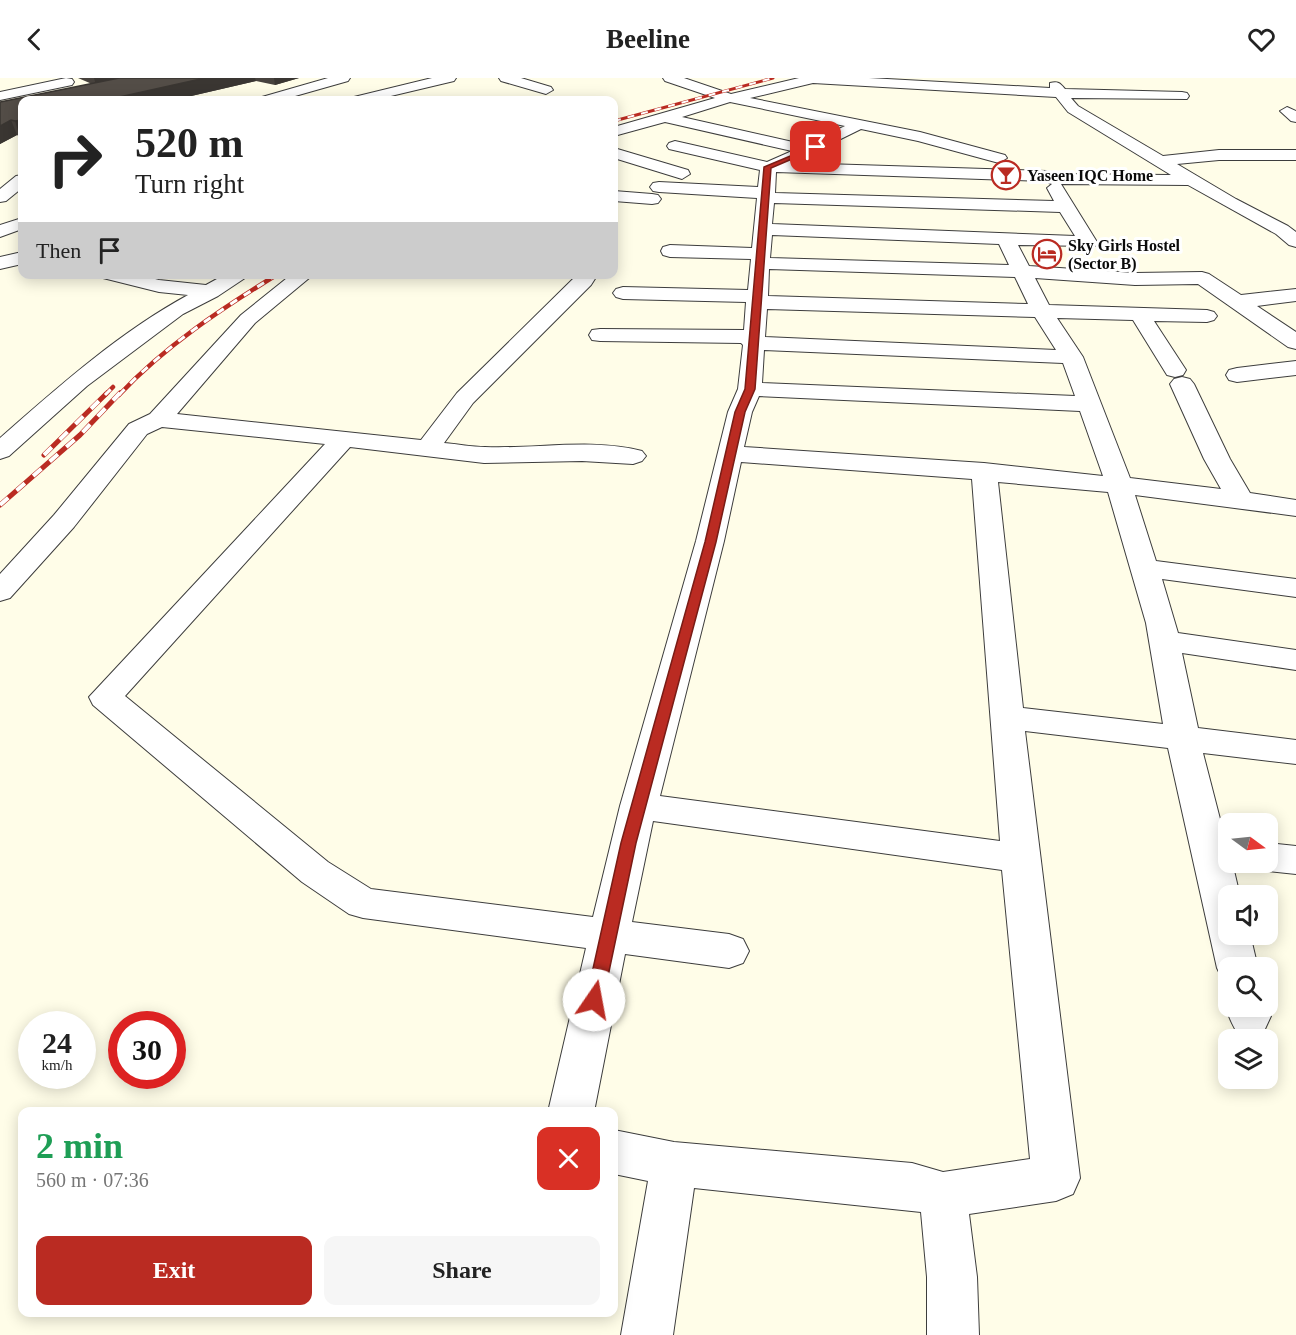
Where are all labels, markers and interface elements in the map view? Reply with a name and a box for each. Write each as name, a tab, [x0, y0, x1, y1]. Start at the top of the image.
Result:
icon: back	[18, 23, 51, 56]
icon: heart	[1245, 23, 1278, 56]
text: Beeline	[606, 24, 690, 54]
icon: right	[36, 120, 114, 198]
text: 520 m	[135, 120, 244, 166]
pin	[790, 121, 841, 172]
icon: arrive	[799, 130, 832, 163]
bar icon: Yaseen IQC Home	[990, 159, 1022, 191]
place label: Yaseen IQC Home	[1027, 167, 1153, 184]
text: Turn right	[135, 169, 244, 199]
icon: arrive	[93, 234, 126, 267]
place label: Sky Girls Hostel (Sector B)	[1068, 237, 1181, 273]
text: Then	[36, 238, 81, 263]
hotel icon: Sky Girls Hostel (Sector B)	[1031, 238, 1063, 270]
north arrow	[1218, 813, 1278, 873]
map controls	[1218, 813, 1278, 1089]
button: sound	[1218, 885, 1278, 945]
button: search	[1218, 957, 1278, 1017]
position arrow	[562, 968, 626, 1032]
speed limit sign: 30	[108, 1011, 186, 1089]
text: 24	[42, 1026, 72, 1059]
button: layers	[1218, 1029, 1278, 1089]
text: km/h	[42, 1057, 72, 1073]
text: 2 min	[36, 1126, 123, 1166]
button: close	[537, 1127, 600, 1190]
text: 560 m · 07:36	[36, 1169, 149, 1191]
button: Exit	[36, 1236, 312, 1305]
button: Share	[324, 1236, 600, 1305]

